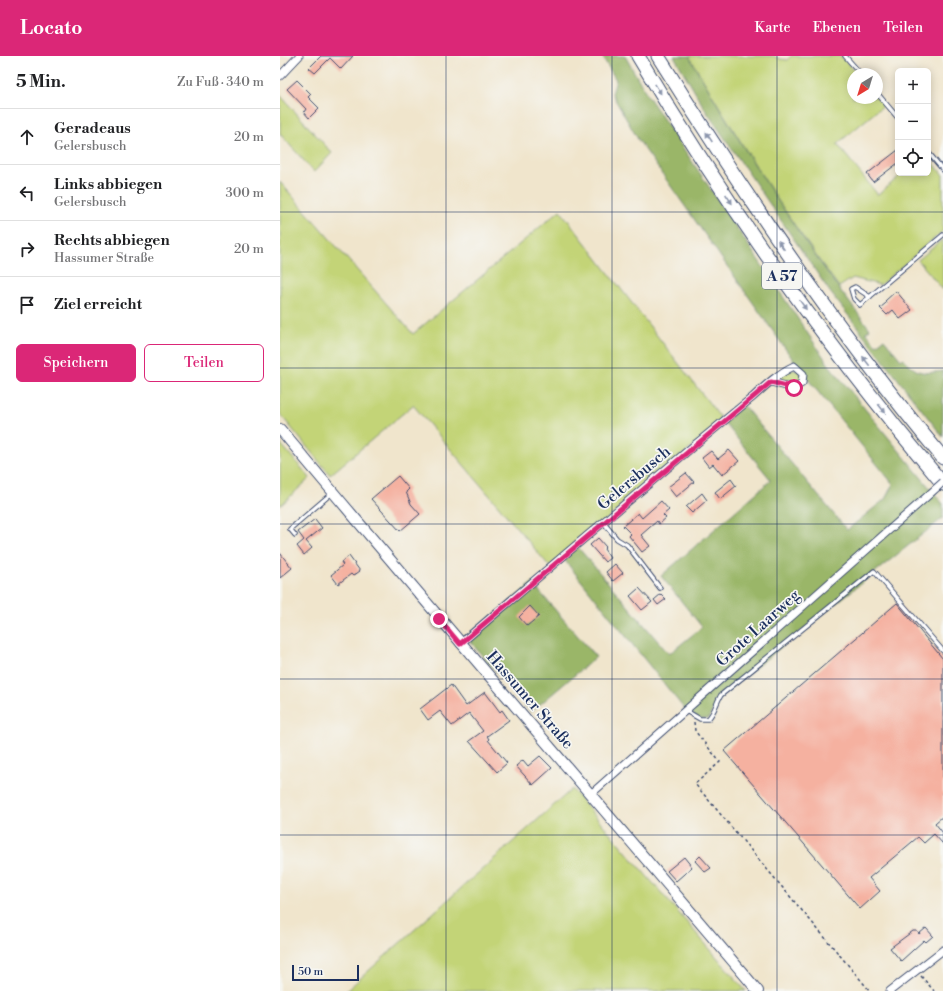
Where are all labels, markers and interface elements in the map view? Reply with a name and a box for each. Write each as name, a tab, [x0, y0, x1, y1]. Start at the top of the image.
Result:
text: Locato	[20, 16, 82, 40]
text: Karte	[754, 19, 791, 37]
text: Ebenen	[813, 19, 861, 37]
text: Teilen	[883, 19, 923, 37]
north arrow	[847, 68, 883, 104]
map controls	[895, 68, 931, 176]
button: +	[895, 68, 931, 104]
text: 5 Min.	[16, 71, 66, 93]
text: Zu Fuß · 340 m	[177, 74, 264, 90]
one-way arrow	[655, 83, 662, 95]
button: −	[895, 104, 931, 140]
text: Geradeaus	[54, 119, 131, 138]
icon: ahead	[16, 126, 38, 148]
text: 20 m	[234, 129, 264, 145]
one-way arrow	[705, 132, 713, 142]
text: Gelersbusch	[54, 138, 127, 154]
button: locate	[895, 140, 931, 176]
text: Links abbiegen	[54, 175, 162, 194]
icon: left	[16, 182, 38, 204]
text: 300 m	[226, 185, 264, 201]
one-way arrow	[725, 193, 732, 205]
text: Gelersbusch	[54, 194, 127, 210]
text: Rechts abbiegen	[54, 231, 170, 250]
icon: right	[16, 238, 38, 260]
one-way arrow	[777, 240, 785, 250]
text: 20 m	[234, 241, 264, 257]
text: Hassumer Straße	[54, 250, 154, 266]
road number: A 57	[762, 263, 802, 289]
icon: arrive	[16, 294, 38, 316]
text: Ziel erreicht	[54, 295, 142, 314]
one-way arrow	[799, 300, 807, 311]
button: Speichern	[16, 344, 136, 382]
button: Teilen	[144, 344, 264, 382]
one-way arrow	[862, 356, 871, 367]
route start	[785, 379, 803, 397]
one-way arrow	[877, 403, 886, 414]
street label: Gelersbusch	[593, 441, 675, 514]
street label: Grote Laarweg	[712, 585, 805, 671]
route end	[430, 610, 448, 628]
street label: Hassumer Straße	[482, 647, 578, 753]
scale bar	[292, 963, 359, 982]
text: 50 m	[298, 965, 323, 979]

